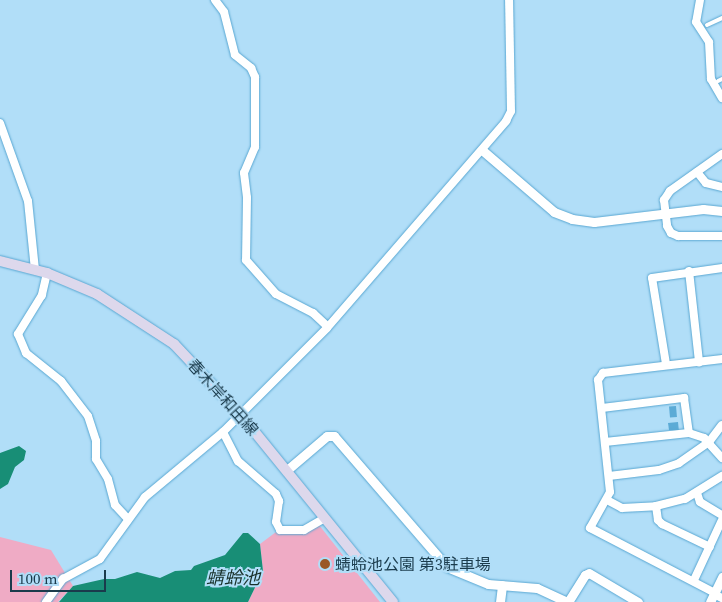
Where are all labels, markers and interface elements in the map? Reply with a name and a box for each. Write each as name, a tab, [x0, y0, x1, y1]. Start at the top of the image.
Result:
street label: 春木岸和田線	[184, 355, 262, 439]
place label: 蜻蛉池公園 第3駐車場	[335, 554, 491, 574]
marker: 蜻蛉池公園 第3駐車場	[319, 558, 331, 570]
scale bar	[12, 560, 109, 592]
water label: 蜻蛉池	[206, 567, 260, 589]
text: 100 m	[18, 568, 58, 589]

